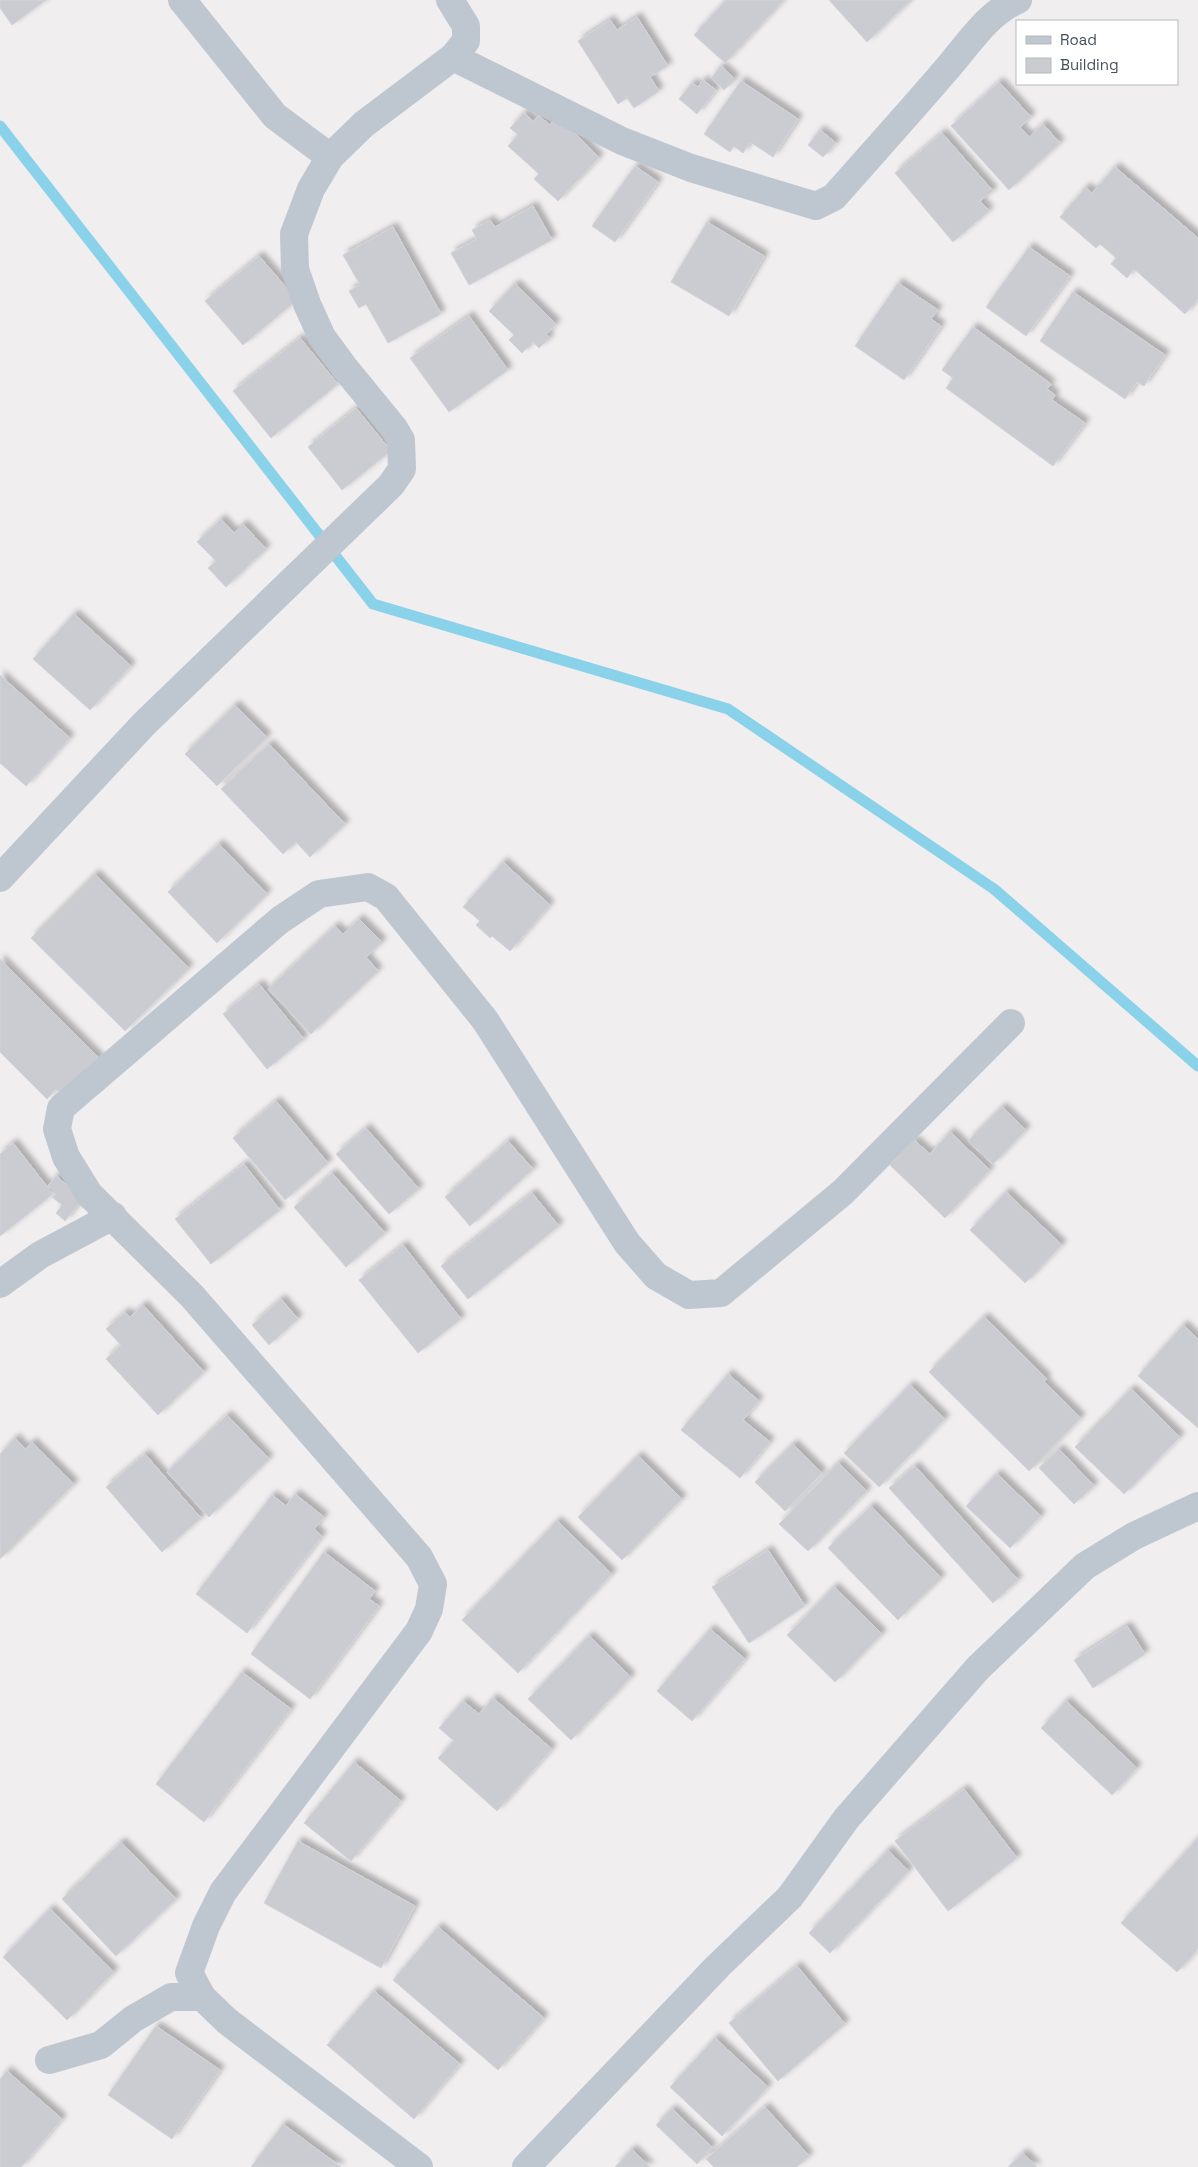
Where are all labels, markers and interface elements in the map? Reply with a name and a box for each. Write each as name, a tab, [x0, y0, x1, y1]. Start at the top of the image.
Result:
legend	[1016, 20, 1178, 85]
text: Road	[1060, 30, 1097, 49]
text: Building	[1060, 55, 1119, 74]

